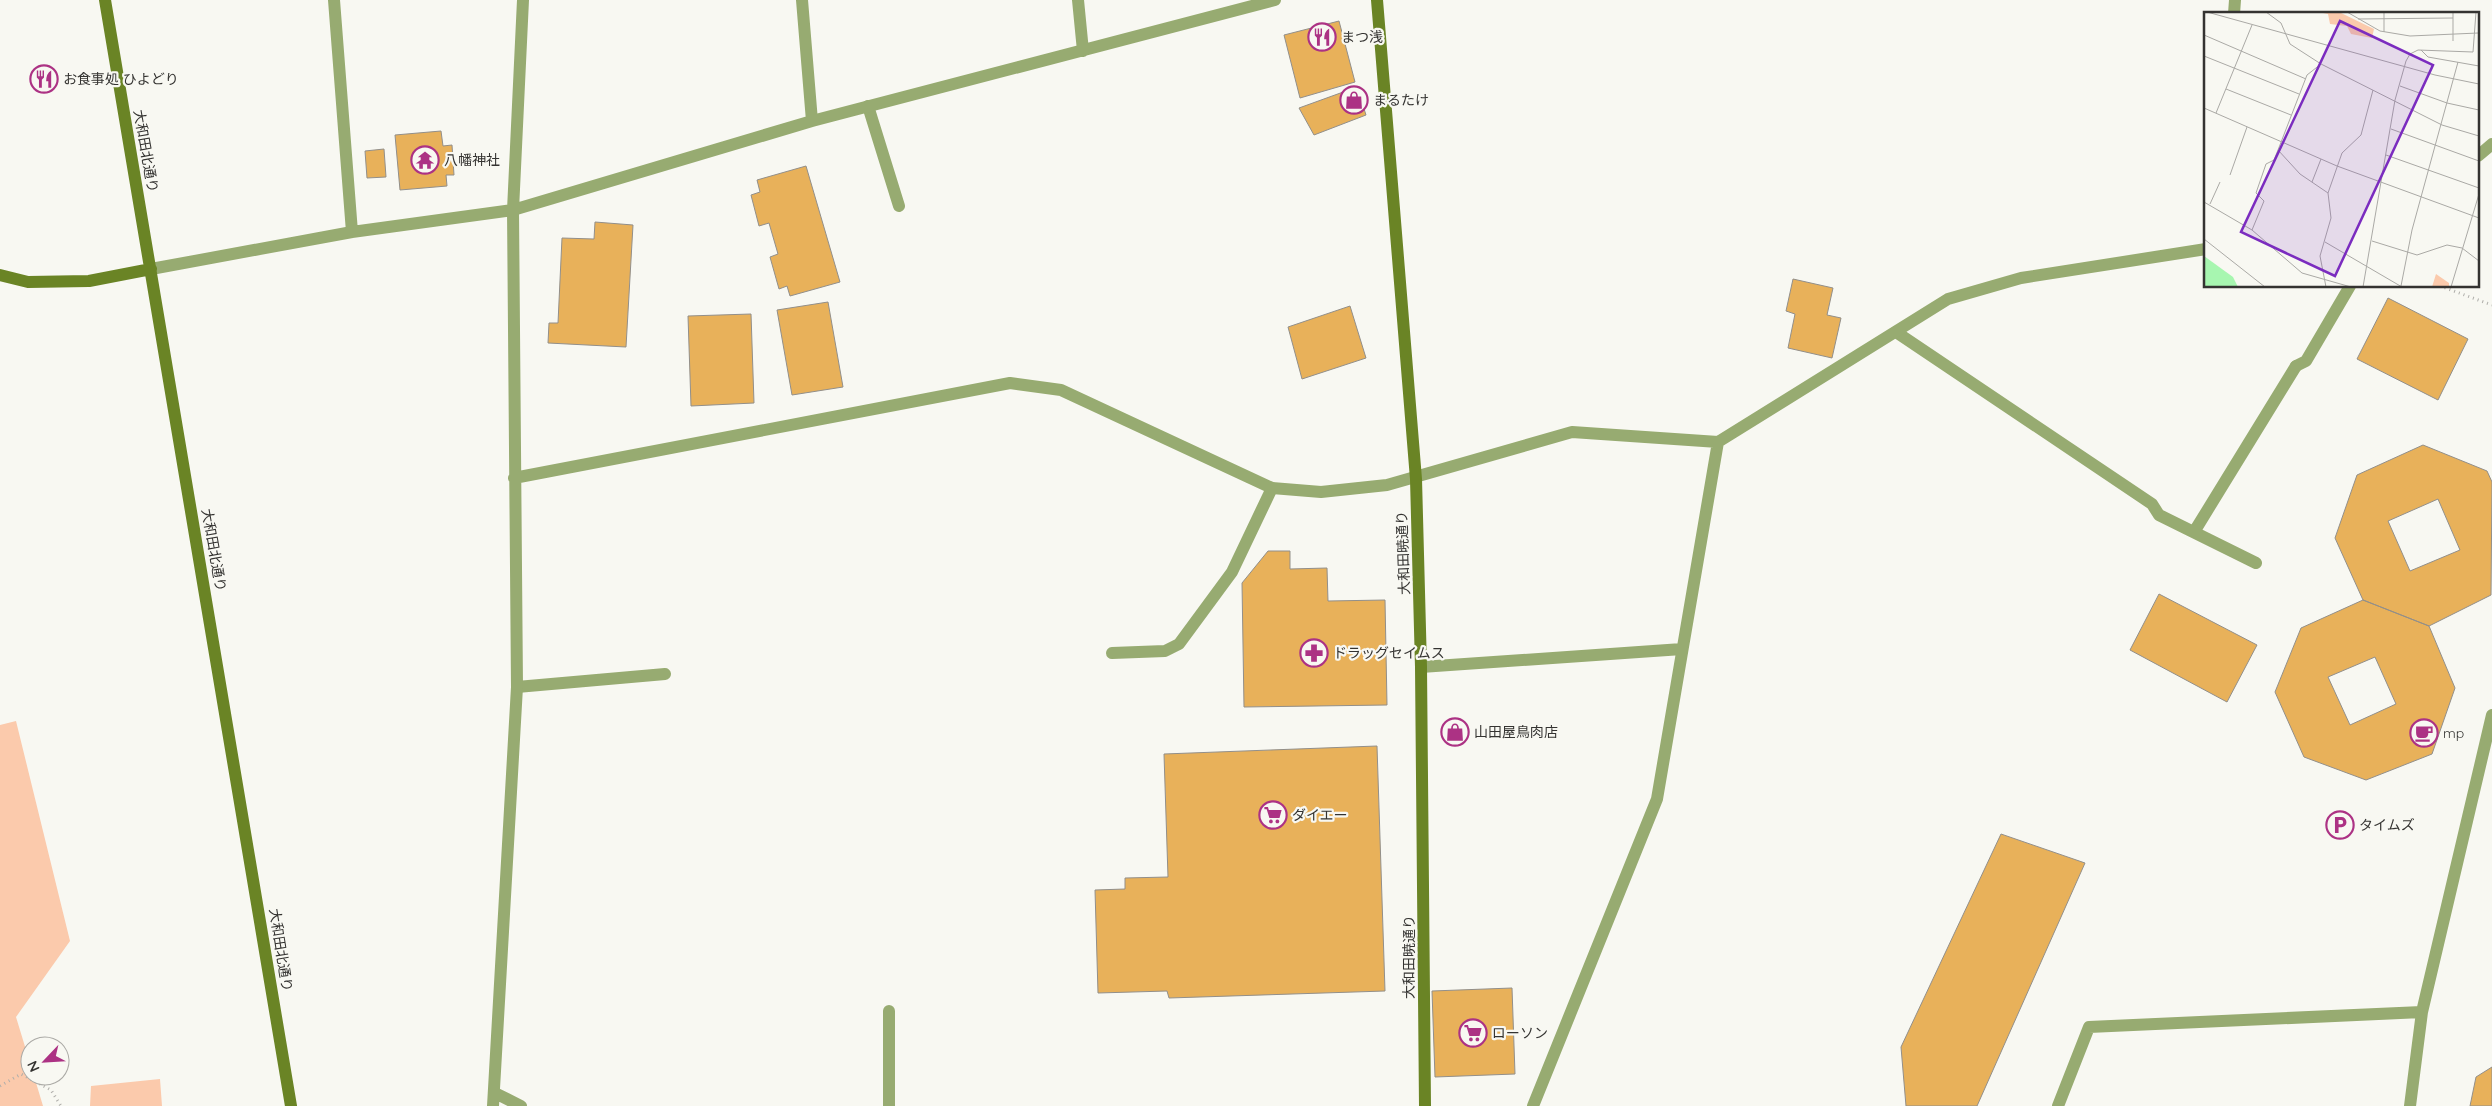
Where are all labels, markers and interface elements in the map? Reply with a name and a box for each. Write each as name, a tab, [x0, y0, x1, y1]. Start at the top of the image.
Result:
inset map	[2204, 12, 2480, 288]
restaurant icon: まつ浅	[1307, 22, 1337, 52]
place label: まつ浅	[1341, 28, 1383, 46]
restaurant icon: お食事処 ひよどり	[29, 64, 59, 94]
place label: お食事処 ひよどり	[63, 70, 179, 88]
shop icon: まるたけ	[1339, 85, 1369, 115]
place label: まるたけ	[1373, 91, 1429, 109]
street label: 大和田北通り	[130, 108, 162, 194]
temple icon: 八幡神社	[410, 145, 440, 175]
place label: 八幡神社	[444, 151, 500, 169]
street label: 大和田北通り	[198, 507, 230, 593]
street label: 大和田暁通り	[1393, 511, 1413, 595]
pharmacy icon: ドラッグセイムス	[1299, 638, 1329, 668]
place label: ドラッグセイムス	[1333, 644, 1445, 662]
shop icon: 山田屋鳥肉店	[1440, 717, 1470, 747]
cafe icon: mp	[2409, 718, 2439, 748]
place label: 山田屋鳥肉店	[1474, 723, 1558, 741]
place label: mp	[2443, 724, 2464, 742]
supermarket icon: ダイエー	[1258, 800, 1288, 830]
place label: ダイエー	[1292, 806, 1348, 824]
parking icon: タイムズ	[2325, 810, 2355, 840]
place label: タイムズ	[2359, 816, 2415, 834]
street label: 大和田北通り	[266, 907, 296, 993]
street label: 大和田暁通り	[1400, 915, 1418, 999]
supermarket icon: ローソン	[1458, 1018, 1488, 1048]
place label: ローソン	[1492, 1024, 1548, 1042]
north arrow	[20, 1036, 70, 1086]
text: N	[23, 1058, 44, 1075]

